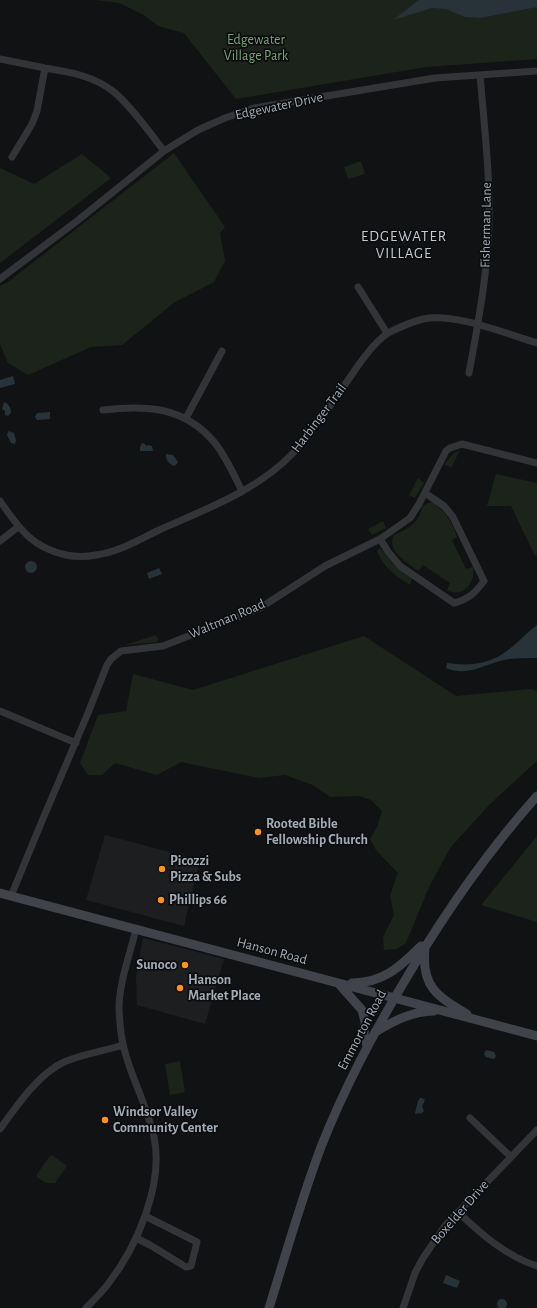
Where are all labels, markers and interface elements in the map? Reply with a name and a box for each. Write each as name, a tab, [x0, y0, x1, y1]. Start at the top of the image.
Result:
park label: Edgewater Village Park	[224, 32, 288, 64]
street label: Edgewater Drive	[234, 89, 324, 123]
street label: Fisherman Lane	[477, 182, 495, 268]
district label: EDGEWATER VILLAGE	[361, 227, 447, 262]
street label: Harbinger Trail	[288, 380, 350, 456]
street label: Waltman Road	[186, 595, 268, 643]
place label: Rooted Bible Fellowship Church	[266, 816, 368, 848]
marker: Rooted Bible Fellowship Church	[253, 827, 263, 837]
place label: Picozzi Pizza & Subs	[170, 853, 241, 886]
marker: Picozzi Pizza & Subs	[157, 864, 167, 874]
place label: Phillips 66	[169, 892, 227, 908]
marker: Phillips 66	[156, 895, 166, 905]
street label: Hanson Road	[235, 934, 309, 968]
place label: Sunoco	[136, 957, 177, 973]
marker: Sunoco	[180, 960, 190, 970]
place label: Hanson Market Place	[188, 972, 261, 1004]
marker: Hanson Market Place	[175, 983, 185, 993]
street label: Emmorton Road	[334, 987, 390, 1073]
place label: Windsor Valley Community Center	[113, 1104, 218, 1136]
marker: Windsor Valley Community Center	[100, 1115, 110, 1125]
street label: Boxelder Drive	[428, 1177, 492, 1247]

